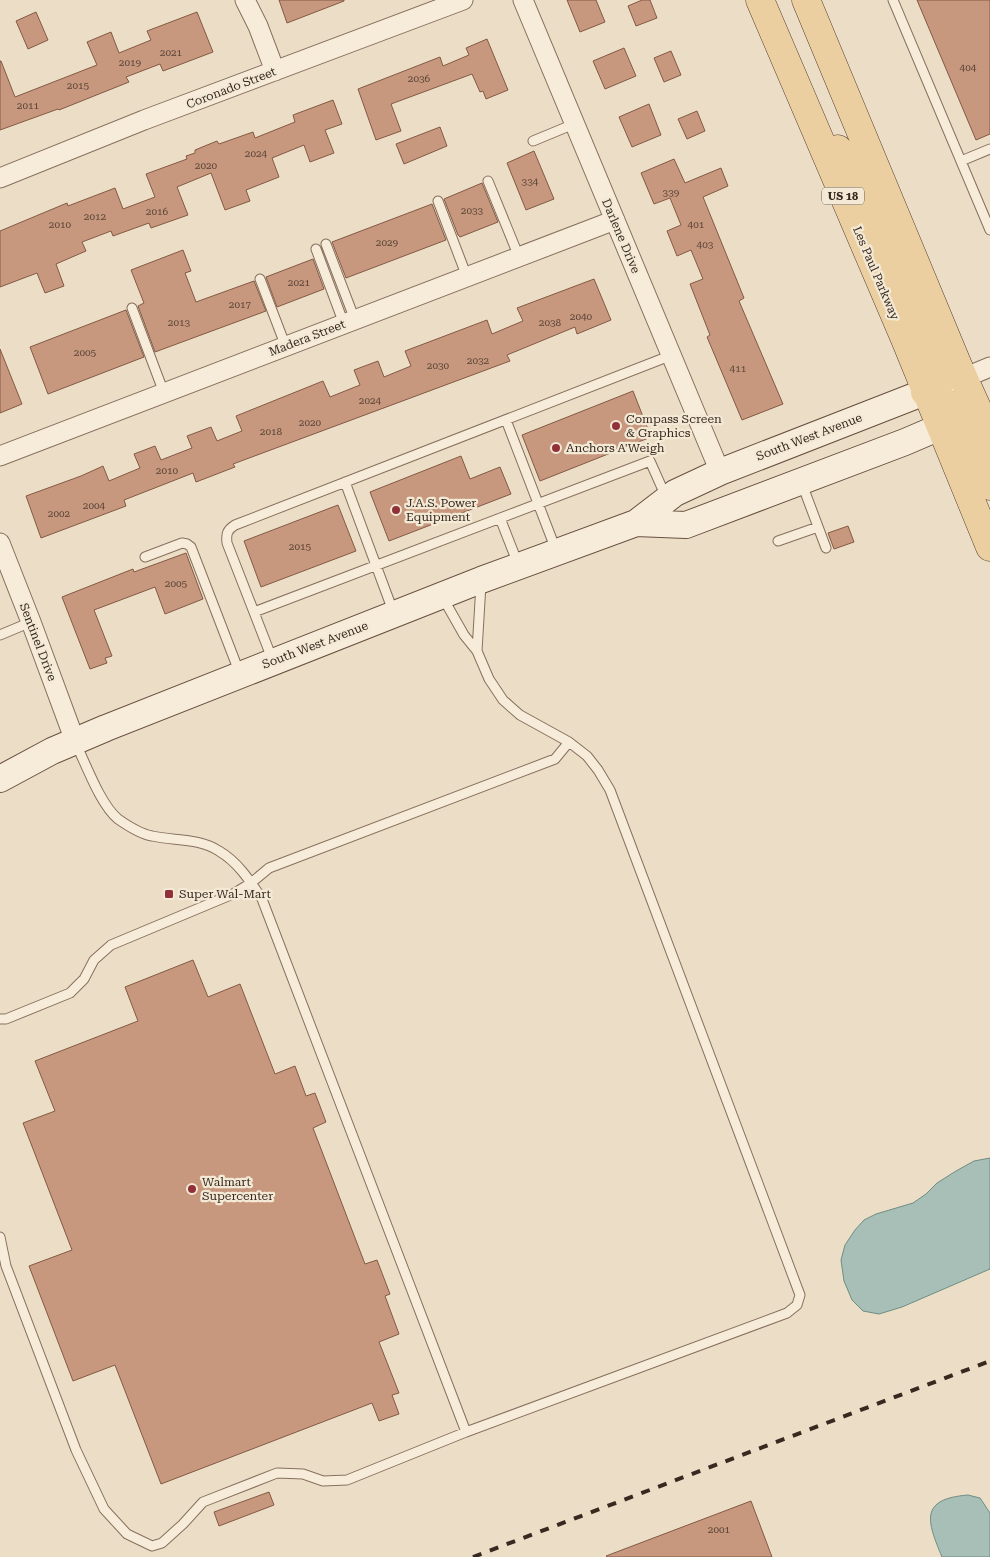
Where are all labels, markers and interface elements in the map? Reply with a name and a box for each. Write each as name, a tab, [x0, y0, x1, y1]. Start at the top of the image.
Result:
house number: 2021	[160, 47, 183, 58]
house number: 2019	[119, 57, 142, 68]
house number: 404	[960, 62, 977, 73]
street label: Coronado Street	[184, 64, 278, 112]
house number: 2036	[408, 73, 431, 84]
house number: 2015	[67, 80, 90, 91]
house number: 2011	[17, 100, 40, 111]
house number: 2024	[245, 148, 268, 159]
house number: 2020	[195, 160, 218, 171]
house number: 334	[522, 176, 539, 187]
house number: 339	[663, 187, 680, 198]
road number: US 18	[822, 188, 864, 205]
street label: Darlene Drive	[599, 197, 643, 276]
house number: 2033	[461, 205, 484, 216]
house number: 2016	[146, 206, 169, 217]
house number: 2012	[84, 211, 107, 222]
house number: 2010	[49, 219, 72, 230]
house number: 401	[688, 219, 705, 230]
street label: Les Paul Parkway	[850, 224, 902, 323]
house number: 2029	[376, 237, 399, 248]
house number: 403	[697, 239, 714, 250]
house number: 2021	[288, 277, 311, 288]
house number: 2017	[229, 299, 252, 310]
house number: 2040	[570, 311, 593, 322]
house number: 2013	[168, 317, 191, 328]
street label: Madera Street	[267, 317, 348, 359]
house number: 2038	[539, 317, 562, 328]
house number: 2005	[74, 347, 97, 358]
house number: 2032	[467, 355, 490, 366]
house number: 2030	[427, 360, 450, 371]
house number: 411	[730, 363, 747, 374]
house number: 2024	[359, 395, 382, 406]
street label: South West Avenue	[754, 410, 864, 464]
place label: Compass Screen & Graphics	[626, 412, 722, 440]
house number: 2020	[299, 417, 322, 428]
marker: Compass Screen & Graphics	[610, 420, 622, 432]
house number: 2018	[260, 426, 283, 437]
place label: Anchors A'Weigh	[566, 441, 665, 455]
marker: Anchors A'Weigh	[550, 442, 562, 454]
house number: 2010	[156, 465, 179, 476]
place label: J.A.S. Power Equipment	[406, 496, 476, 524]
house number: 2004	[83, 500, 106, 511]
marker: J.A.S. Power Equipment	[390, 504, 402, 516]
house number: 2002	[48, 508, 71, 519]
house number: 2015	[289, 541, 312, 552]
house number: 2005	[165, 578, 188, 589]
street label: Sentinel Drive	[17, 601, 59, 683]
street label: South West Avenue	[260, 618, 370, 672]
place label: Super Wal-Mart	[179, 887, 271, 901]
marker: Super Wal-Mart	[163, 888, 175, 900]
place label: Walmart Supercenter	[202, 1175, 273, 1203]
marker: Walmart Supercenter	[186, 1183, 198, 1195]
house number: 2001	[708, 1524, 731, 1535]

